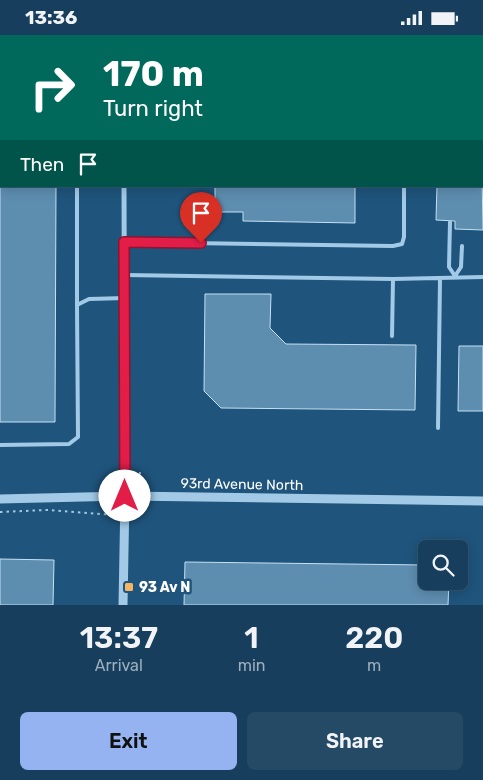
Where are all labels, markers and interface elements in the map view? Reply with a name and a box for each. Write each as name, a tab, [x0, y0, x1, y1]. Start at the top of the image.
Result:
text: 13:36	[25, 6, 77, 29]
text: 170 m	[103, 53, 204, 95]
icon: right	[20, 55, 85, 120]
text: Turn right	[103, 95, 203, 122]
icon: arrive	[74, 150, 102, 178]
text: Then	[20, 153, 64, 176]
pin	[180, 192, 222, 243]
icon: arrive	[187, 199, 215, 227]
position arrow	[98, 469, 150, 521]
street label: 93rd Avenue North	[181, 475, 303, 494]
map controls	[418, 540, 468, 590]
button: search	[418, 540, 468, 590]
place label: 93 Av N	[139, 579, 190, 596]
marker: 93 Av N	[123, 581, 135, 593]
text: 13:37	[80, 620, 158, 656]
text: 1	[244, 620, 259, 656]
text: 220	[345, 620, 403, 656]
text: Arrival	[95, 656, 143, 675]
text: min	[238, 656, 265, 675]
text: m	[367, 656, 381, 675]
button: Exit	[20, 712, 237, 770]
button: Share	[247, 712, 463, 770]

